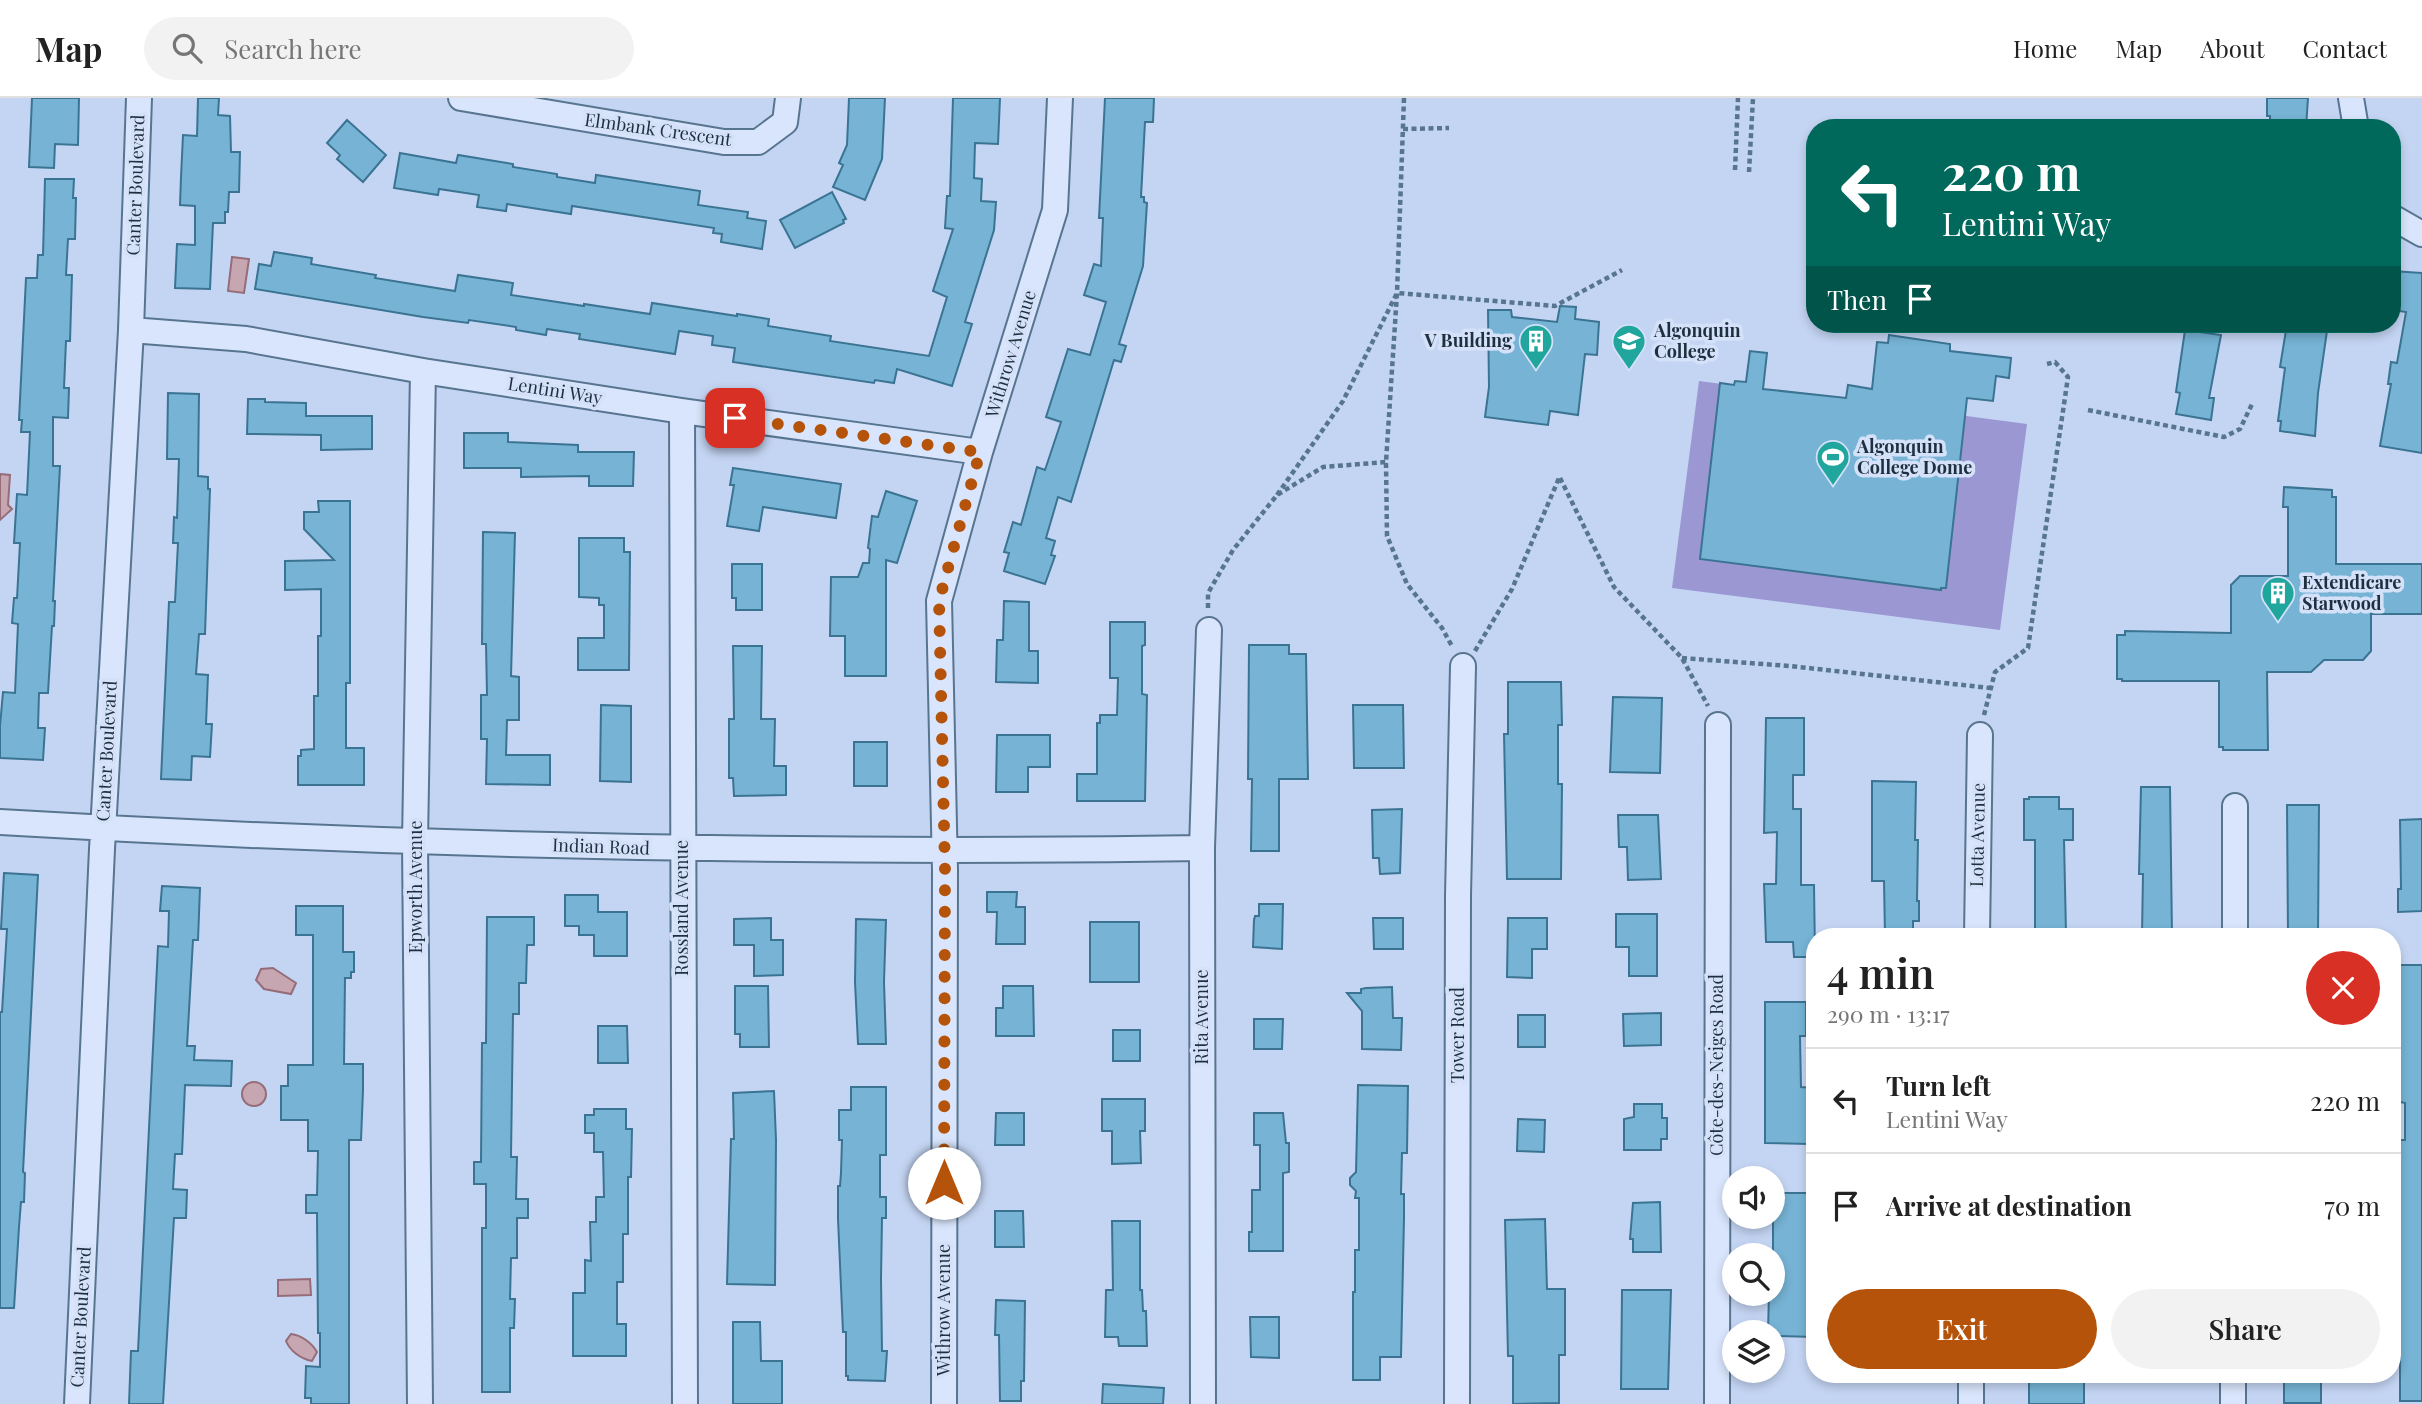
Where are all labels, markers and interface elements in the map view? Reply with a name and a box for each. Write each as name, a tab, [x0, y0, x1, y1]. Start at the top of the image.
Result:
search box	[144, 17, 634, 80]
text: Map	[35, 26, 102, 70]
icon: search	[168, 29, 206, 67]
text: Search here	[224, 31, 362, 66]
text: Home	[2013, 32, 2077, 64]
text: Map	[2115, 32, 2162, 64]
text: About	[2200, 32, 2264, 64]
text: Contact	[2302, 32, 2387, 64]
street label: Elmbank Crescent	[583, 107, 734, 151]
street label: Canter Boulevard	[121, 114, 149, 256]
text: 220 m	[1942, 138, 2081, 203]
icon: left	[1827, 147, 1918, 238]
text: Lentini Way	[1942, 201, 2111, 244]
icon: arrive	[1901, 280, 1939, 318]
text: Then	[1827, 282, 1887, 317]
street label: Withrow Avenue	[979, 287, 1041, 421]
place label: Algonquin College	[1653, 318, 1741, 363]
building icon: V Building	[1517, 322, 1555, 371]
school or university icon: Algonquin College	[1610, 322, 1648, 371]
place label: V Building	[1424, 328, 1512, 352]
street label: Lentini Way	[506, 371, 604, 409]
pin	[705, 388, 765, 448]
icon: arrive	[716, 399, 754, 437]
place label: Algonquin College Dome	[1856, 434, 1972, 479]
sports icon: Algonquin College Dome	[1814, 438, 1852, 487]
place label: Extendicare Starwood	[2302, 570, 2401, 615]
building icon: Extendicare Starwood	[2259, 574, 2297, 623]
street label: Canter Boulevard	[90, 679, 122, 822]
street label: Lotta Avenue	[1964, 783, 1990, 887]
street label: Epworth Avenue	[403, 820, 427, 954]
street label: Indian Road	[552, 832, 651, 860]
street label: Rossland Avenue	[669, 840, 693, 976]
text: 4 min	[1827, 944, 1935, 1000]
button: close	[2306, 951, 2380, 1025]
street label: Rita Avenue	[1189, 969, 1213, 1065]
street label: Côte-des-Neiges Road	[1704, 973, 1728, 1156]
street label: Tower Road	[1445, 986, 1469, 1083]
text: 290 m · 13:17	[1827, 998, 1950, 1029]
text: Turn left	[1886, 1068, 1991, 1103]
icon: left	[1827, 1082, 1865, 1120]
text: 220 m	[2310, 1083, 2380, 1118]
text: Lentini Way	[1886, 1103, 2008, 1134]
position arrow	[907, 1146, 981, 1220]
map controls	[1722, 1166, 1785, 1383]
button: sound	[1722, 1166, 1785, 1229]
icon: arrive	[1827, 1187, 1865, 1225]
text: Arrive at destination	[1886, 1188, 2132, 1223]
text: 70 m	[2324, 1188, 2380, 1223]
button: search	[1722, 1243, 1785, 1306]
street label: Withrow Avenue	[931, 1244, 955, 1377]
street label: Canter Boulevard	[64, 1245, 96, 1388]
button: Exit	[1827, 1289, 2097, 1369]
button: Share	[2111, 1289, 2380, 1369]
button: layers	[1722, 1320, 1785, 1383]

